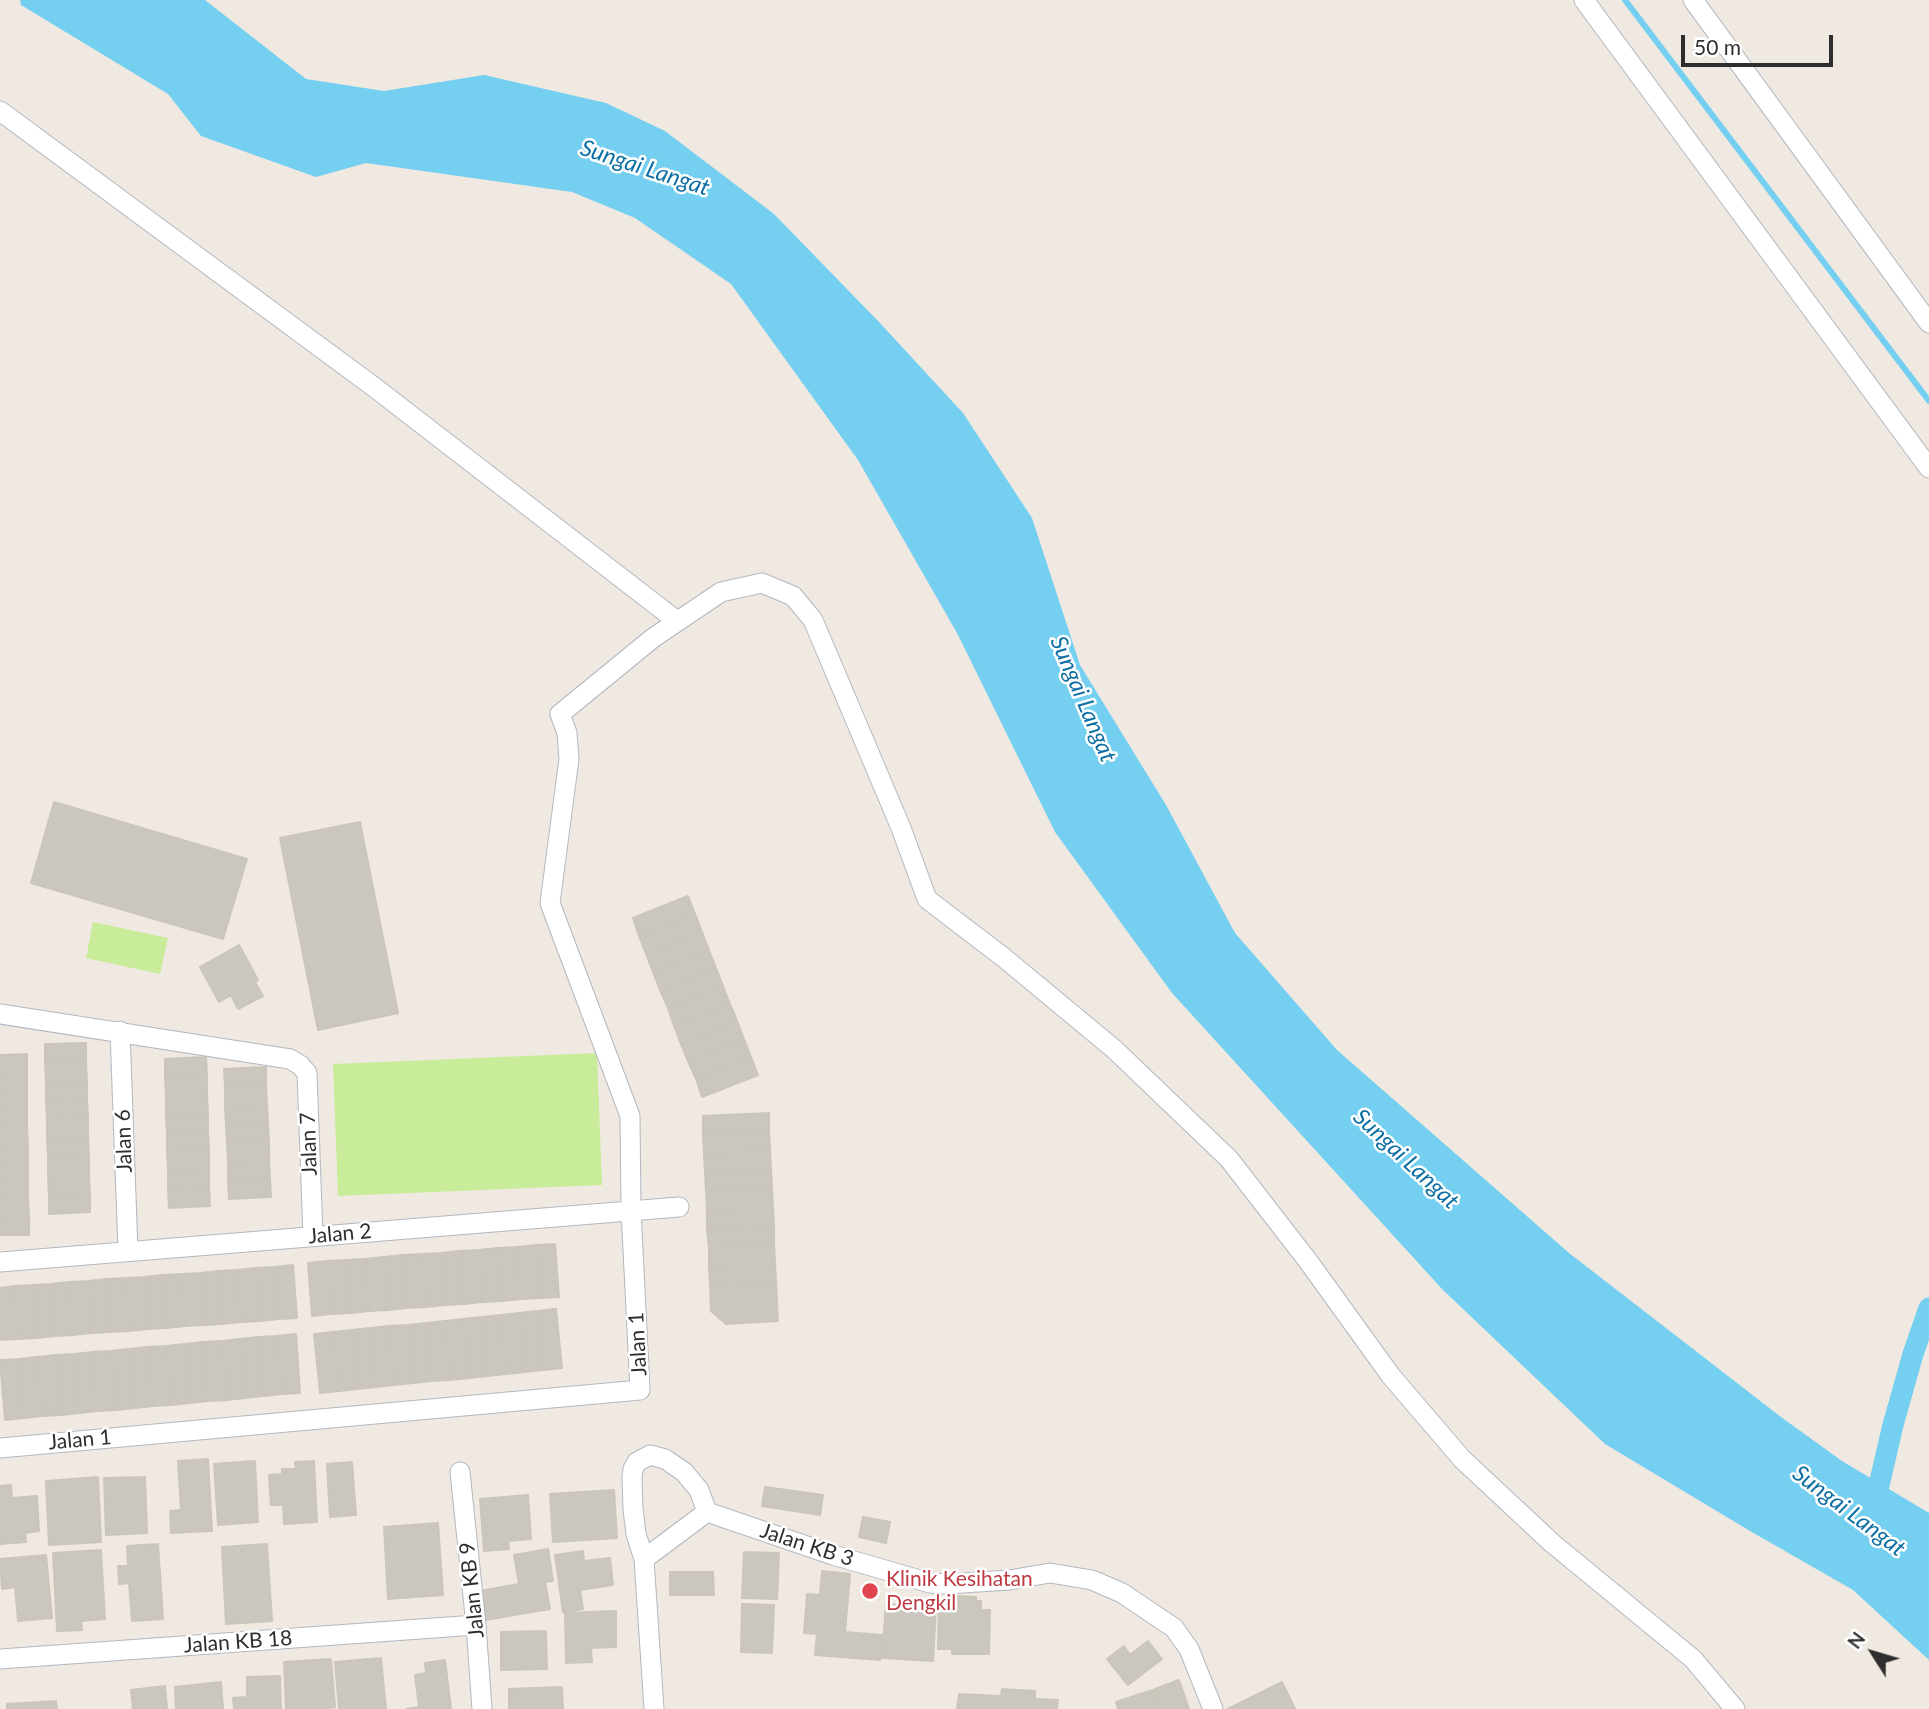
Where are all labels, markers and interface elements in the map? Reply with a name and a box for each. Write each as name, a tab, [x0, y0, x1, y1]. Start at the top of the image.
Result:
scale bar	[1684, 21, 1836, 65]
text: 50 m	[1694, 34, 1741, 59]
water label: Sungai Langat	[577, 134, 713, 202]
water label: Sungai Langat	[1044, 632, 1122, 766]
water label: Sungai Langat	[1348, 1103, 1464, 1215]
street label: Jalan 6	[110, 1109, 138, 1173]
street label: Jalan 7	[295, 1112, 323, 1176]
street label: Jalan 2	[307, 1219, 373, 1249]
street label: Jalan 1	[624, 1312, 652, 1376]
street label: Jalan 1	[47, 1425, 113, 1455]
water label: Sungai Langat	[1787, 1460, 1911, 1562]
street label: Jalan KB 3	[757, 1518, 857, 1572]
street label: Jalan KB 9	[454, 1541, 490, 1639]
place label: Klinik Kesihatan Dengkil	[886, 1566, 1033, 1616]
marker: Klinik Kesihatan Dengkil	[860, 1581, 880, 1601]
north arrow	[1838, 1618, 1908, 1688]
street label: Jalan KB 18	[183, 1626, 293, 1658]
text: N	[1842, 1627, 1869, 1653]

